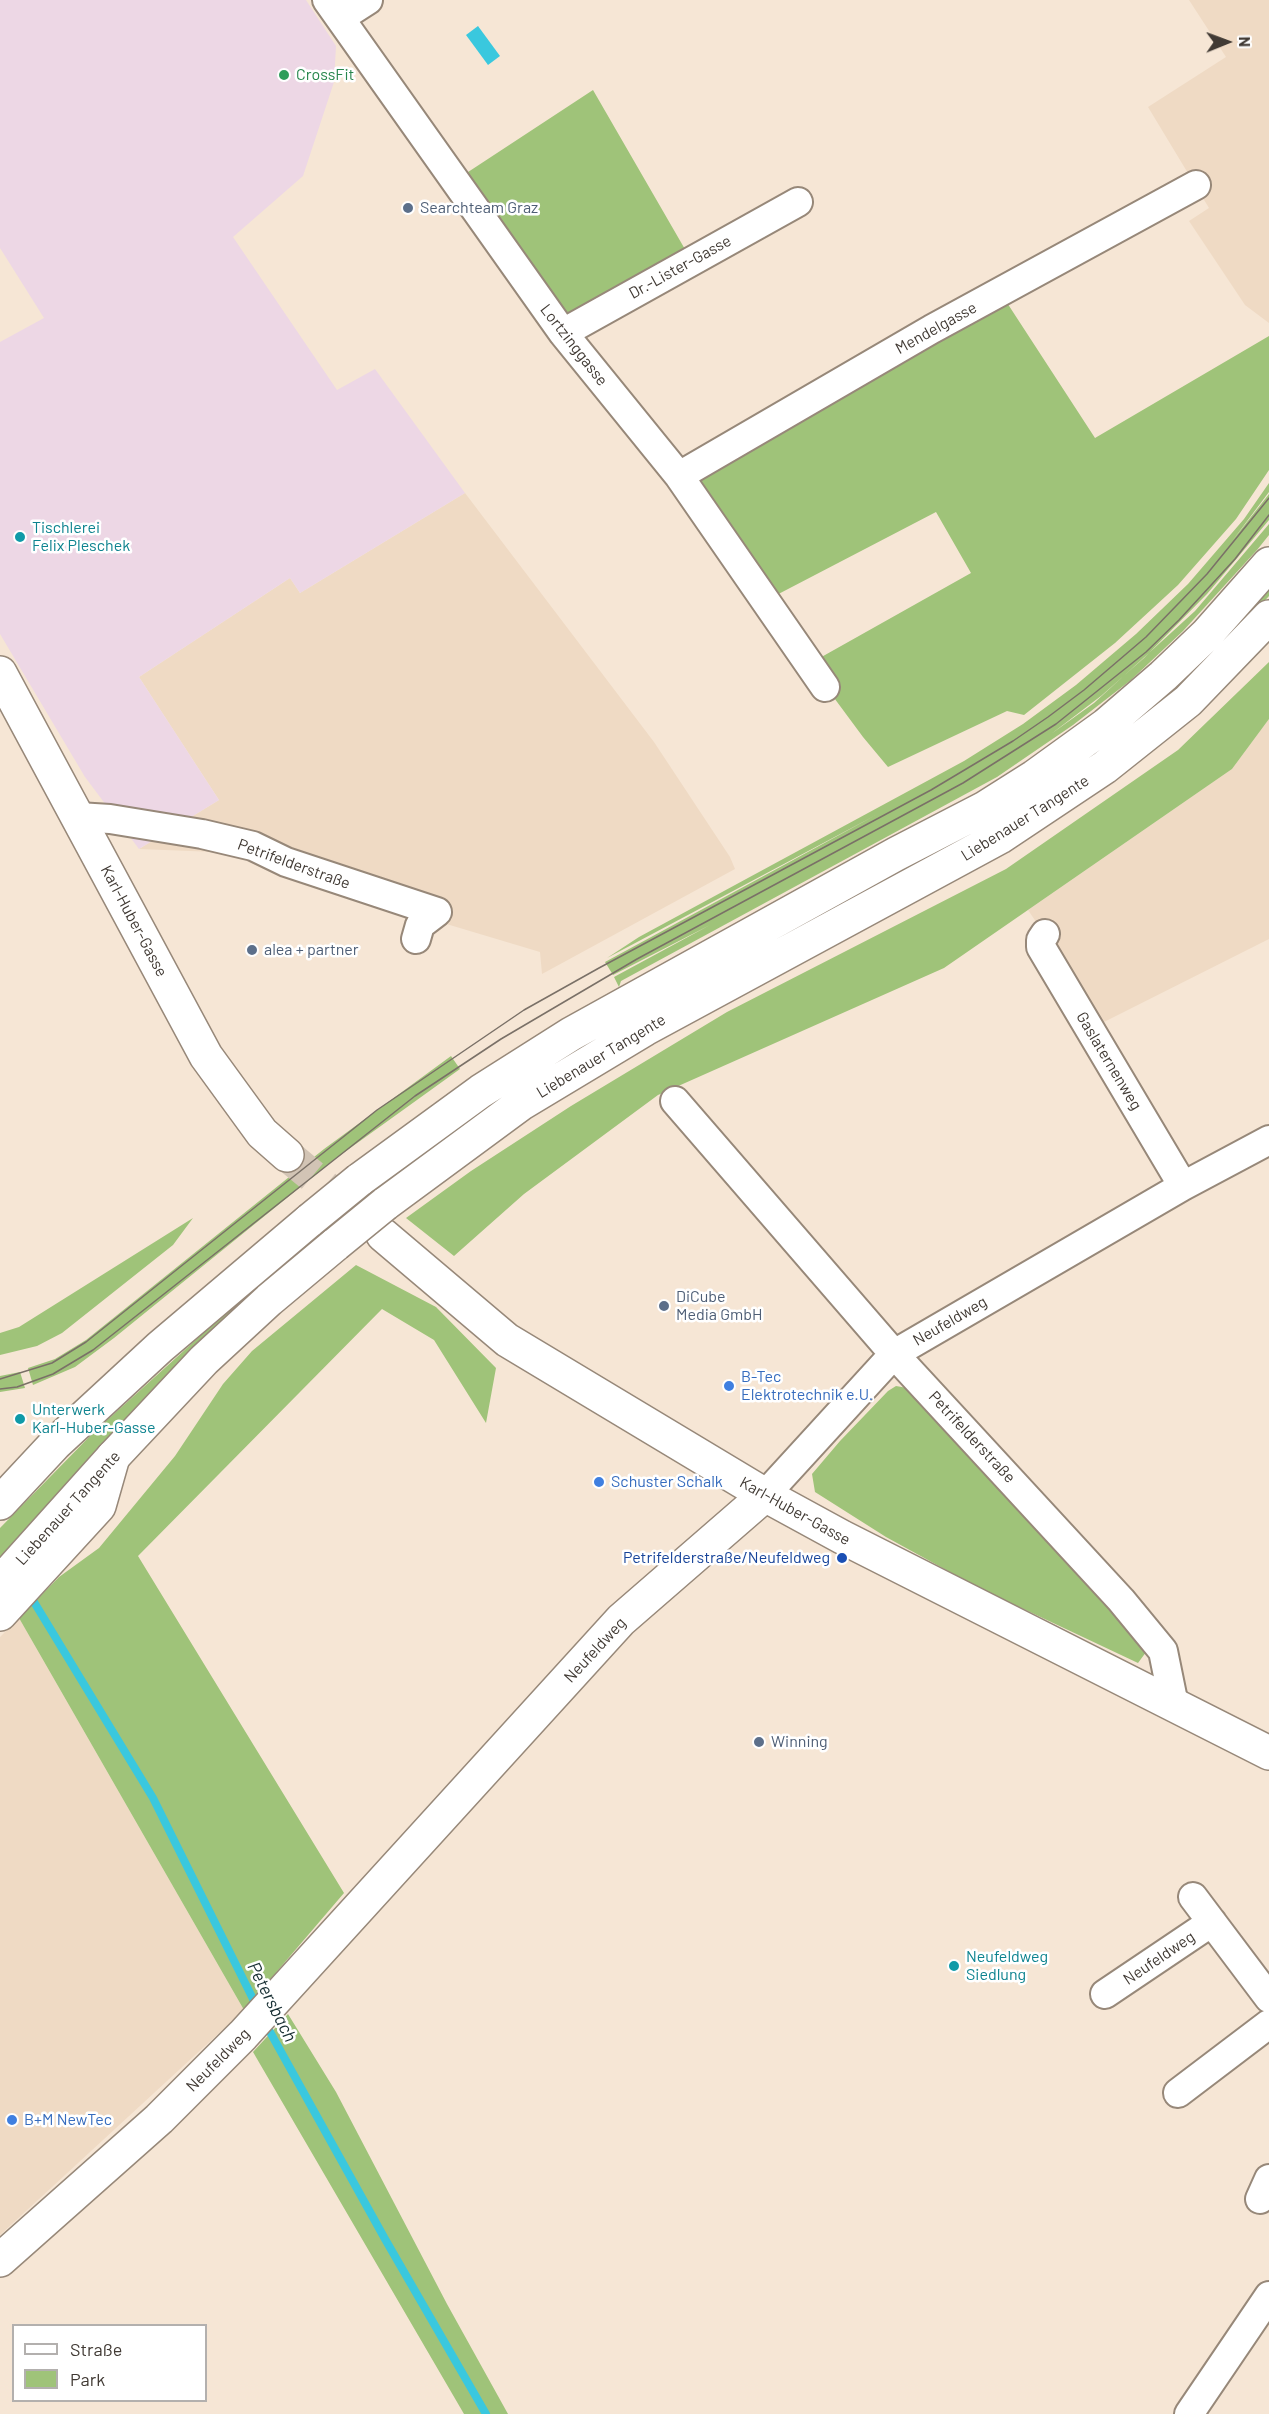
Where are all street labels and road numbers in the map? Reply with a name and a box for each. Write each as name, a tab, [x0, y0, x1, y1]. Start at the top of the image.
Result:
street label: Dr.-Lister-Gasse	[625, 231, 735, 303]
street label: Mendelgasse	[892, 298, 980, 358]
street label: Lortzinggasse	[536, 300, 612, 390]
street label: Liebenauer Tangente	[957, 771, 1093, 865]
street label: Petrifelderstraße	[235, 835, 353, 893]
street label: Karl-Huber-Gasse	[97, 862, 171, 980]
street label: Gaslaternenweg	[1072, 1008, 1146, 1114]
street label: Liebenauer Tangente	[533, 1010, 669, 1102]
street label: Neufeldweg	[910, 1292, 990, 1350]
street label: Petrifelderstraße	[925, 1387, 1019, 1487]
street label: Liebenauer Tangente	[12, 1447, 124, 1569]
street label: Karl-Huber-Gasse	[736, 1473, 854, 1549]
street label: Neufeldweg	[560, 1613, 630, 1687]
street label: Neufeldweg	[1120, 1927, 1198, 1989]
street label: Neufeldweg	[182, 2024, 254, 2096]

